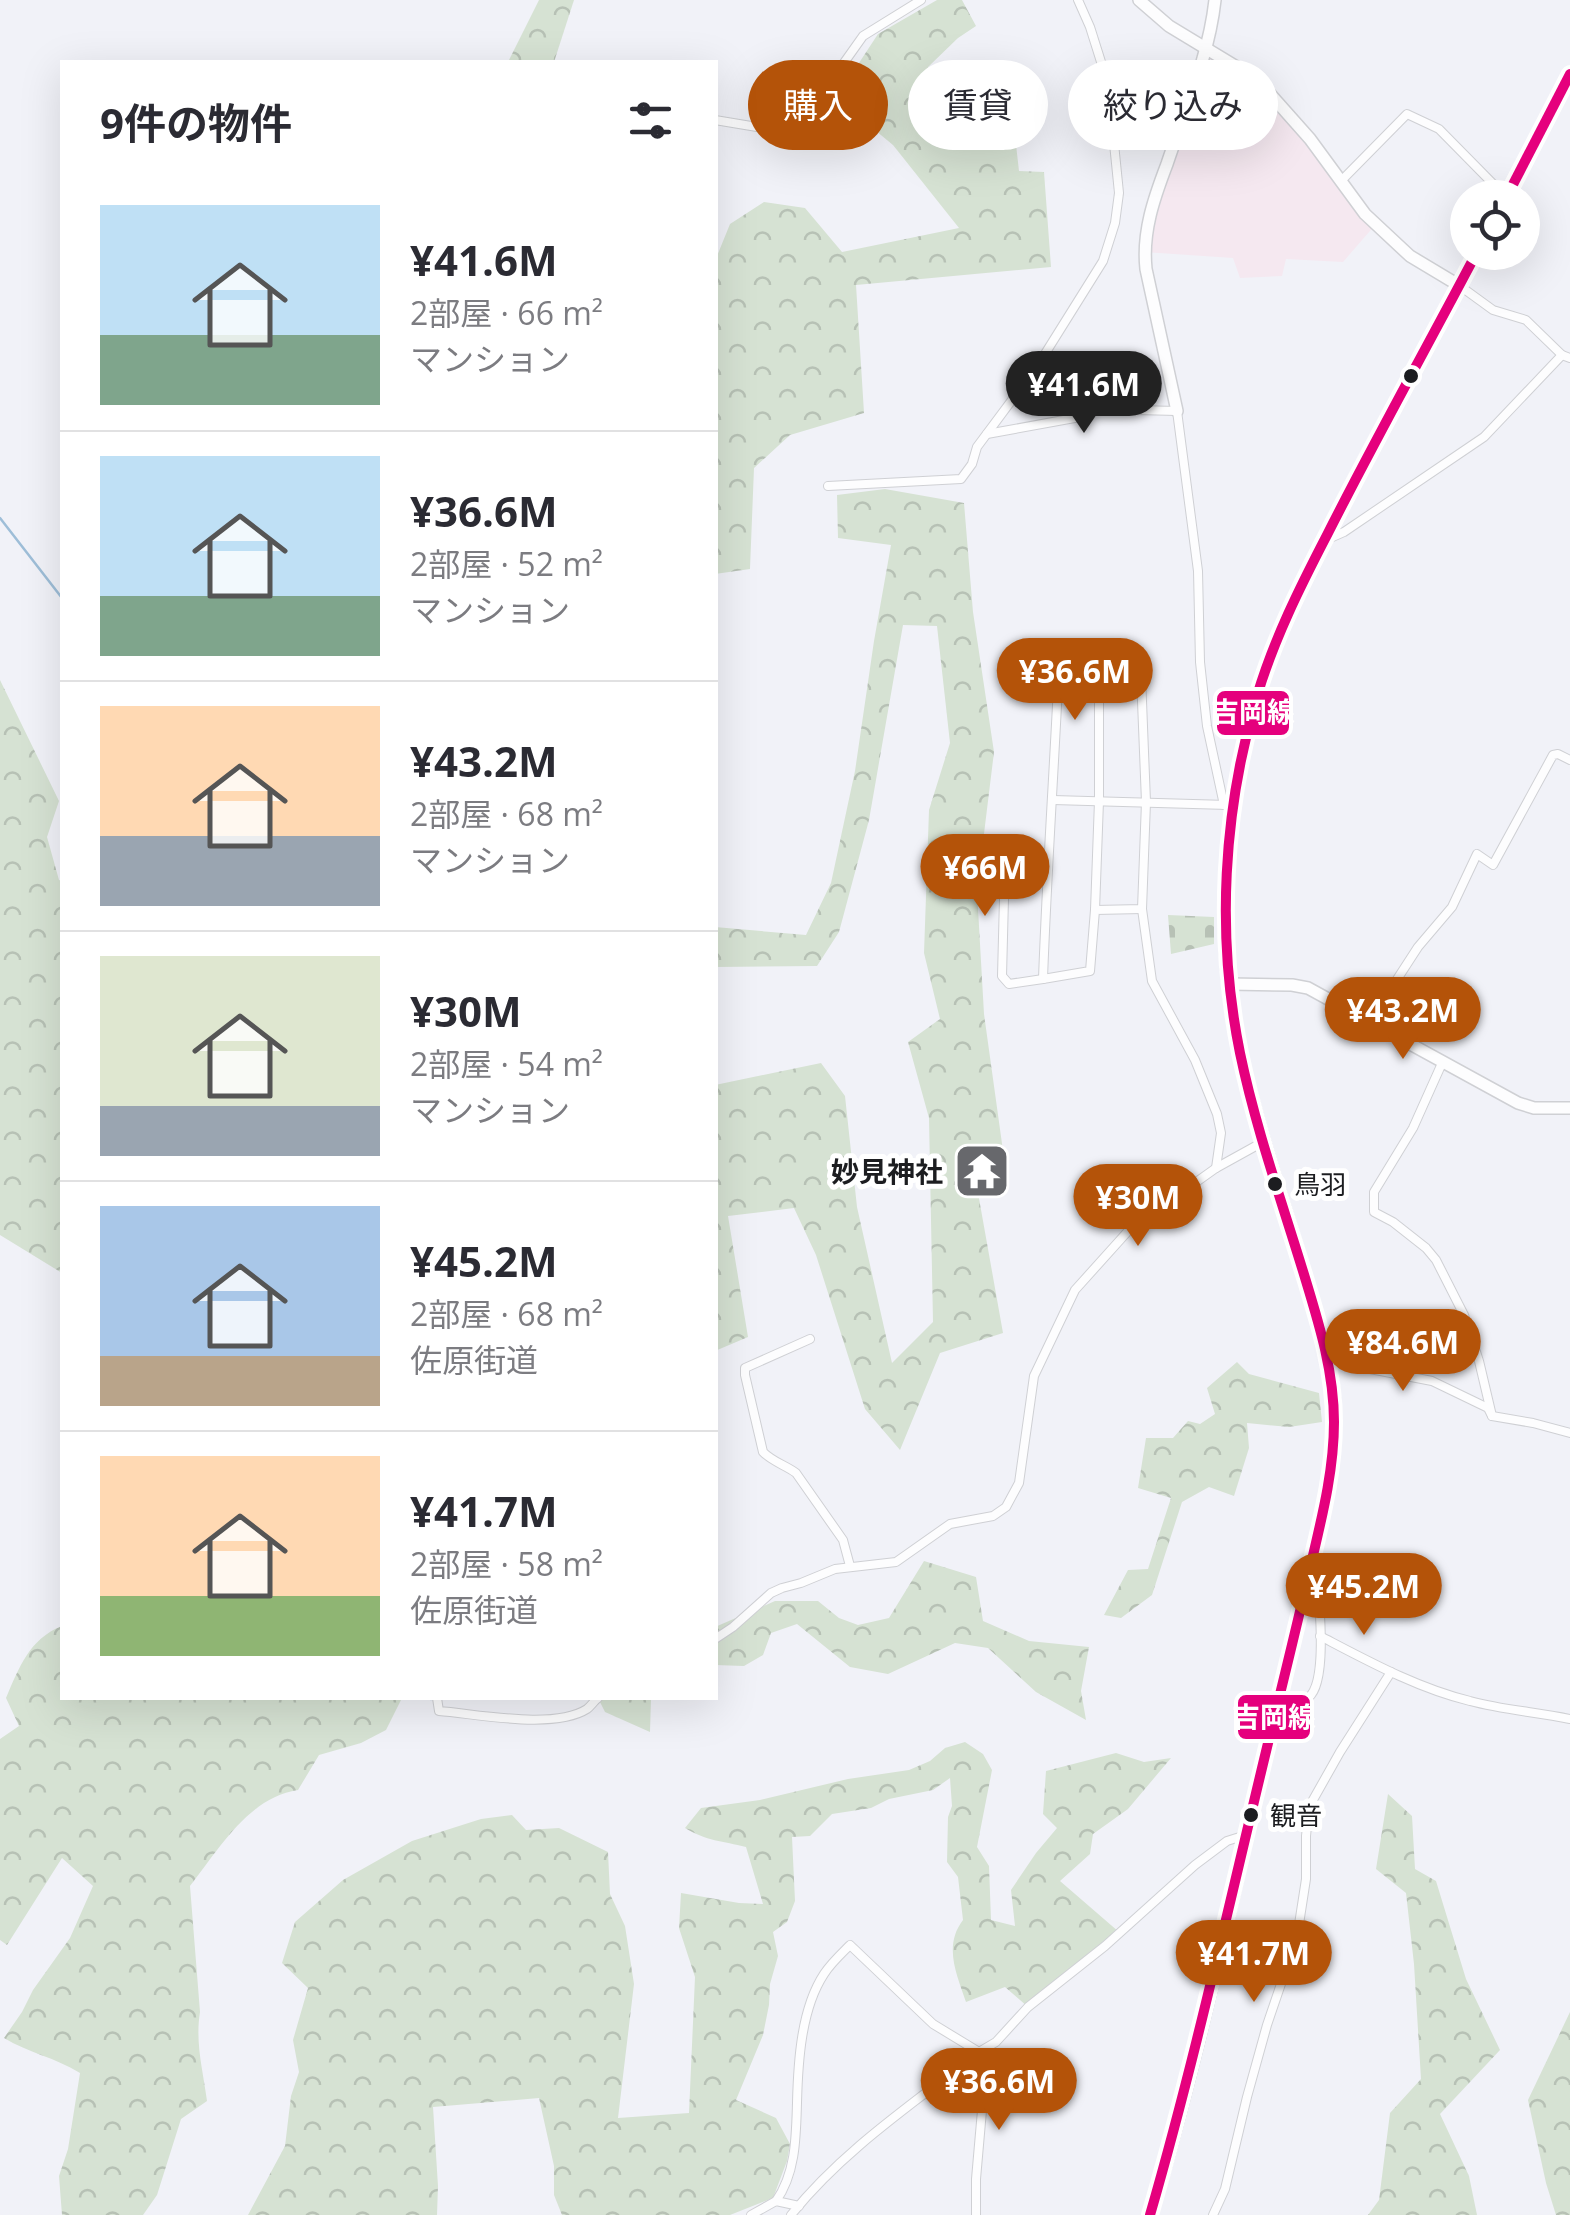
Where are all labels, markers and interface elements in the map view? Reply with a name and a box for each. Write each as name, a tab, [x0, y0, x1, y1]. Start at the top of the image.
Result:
chip: 購入	[748, 60, 888, 150]
chip: 賃貸	[908, 60, 1048, 150]
chip: 絞り込み	[1068, 60, 1278, 150]
icon: filters	[623, 93, 678, 148]
text: 9件の物件	[100, 94, 292, 151]
map controls	[1450, 180, 1540, 270]
button: locate	[1450, 180, 1540, 270]
text: ¥41.6M	[410, 231, 558, 288]
icon: home	[180, 245, 300, 365]
text: 2部屋 · 66 m²	[410, 291, 603, 334]
text: マンション	[410, 337, 570, 380]
pin: ¥41.6M	[1003, 351, 1165, 436]
text: ¥41.6M	[1028, 362, 1140, 405]
unlabelled marker	[1401, 366, 1421, 386]
text: ¥36.6M	[410, 482, 558, 539]
icon: home	[180, 496, 300, 616]
text: 2部屋 · 52 m²	[410, 542, 603, 585]
text: マンション	[410, 588, 570, 631]
pin: ¥36.6M	[994, 638, 1156, 723]
text: ¥36.6M	[1019, 649, 1131, 692]
line badge: 吉岡線	[1215, 689, 1291, 737]
text: 吉岡線	[1211, 692, 1295, 730]
text: ¥43.2M	[410, 732, 558, 789]
icon: home	[180, 746, 300, 866]
text: 2部屋 · 68 m²	[410, 792, 603, 835]
pin: ¥66M	[926, 834, 1044, 919]
text: マンション	[410, 838, 570, 881]
text: ¥66M	[942, 845, 1028, 888]
pin: ¥43.2M	[1322, 977, 1484, 1062]
text: ¥30M	[410, 982, 522, 1039]
text: ¥43.2M	[1347, 988, 1459, 1031]
icon: home	[180, 996, 300, 1116]
text: 2部屋 · 54 m²	[410, 1042, 603, 1085]
text: マンション	[410, 1088, 570, 1131]
temple icon: 妙見神社	[952, 1141, 1012, 1201]
place label: 妙見神社	[831, 1152, 943, 1190]
pin: ¥30M	[1079, 1164, 1197, 1249]
place label: 鳥羽	[1294, 1166, 1346, 1202]
marker: 鳥羽	[1265, 1174, 1285, 1194]
text: ¥30M	[1095, 1175, 1181, 1218]
text: ¥45.2M	[410, 1232, 558, 1289]
icon: home	[180, 1246, 300, 1366]
text: 2部屋 · 68 m²	[410, 1292, 603, 1335]
pin: ¥84.6M	[1322, 1309, 1484, 1394]
text: ¥84.6M	[1347, 1320, 1459, 1363]
text: 佐原街道	[410, 1338, 538, 1381]
text: ¥41.7M	[410, 1482, 558, 1539]
icon: home	[180, 1496, 300, 1616]
text: 2部屋 · 58 m²	[410, 1542, 603, 1585]
pin: ¥45.2M	[1283, 1553, 1445, 1638]
text: ¥45.2M	[1308, 1564, 1420, 1607]
text: 佐原街道	[410, 1588, 538, 1631]
line badge: 吉岡線	[1236, 1693, 1312, 1741]
text: 吉岡線	[1232, 1697, 1316, 1735]
place label: 観音	[1270, 1797, 1322, 1833]
marker: 観音	[1241, 1805, 1261, 1825]
pin: ¥41.7M	[1173, 1920, 1335, 2005]
text: ¥41.7M	[1198, 1931, 1310, 1974]
pin: ¥36.6M	[918, 2048, 1080, 2133]
text: ¥36.6M	[943, 2059, 1055, 2102]

